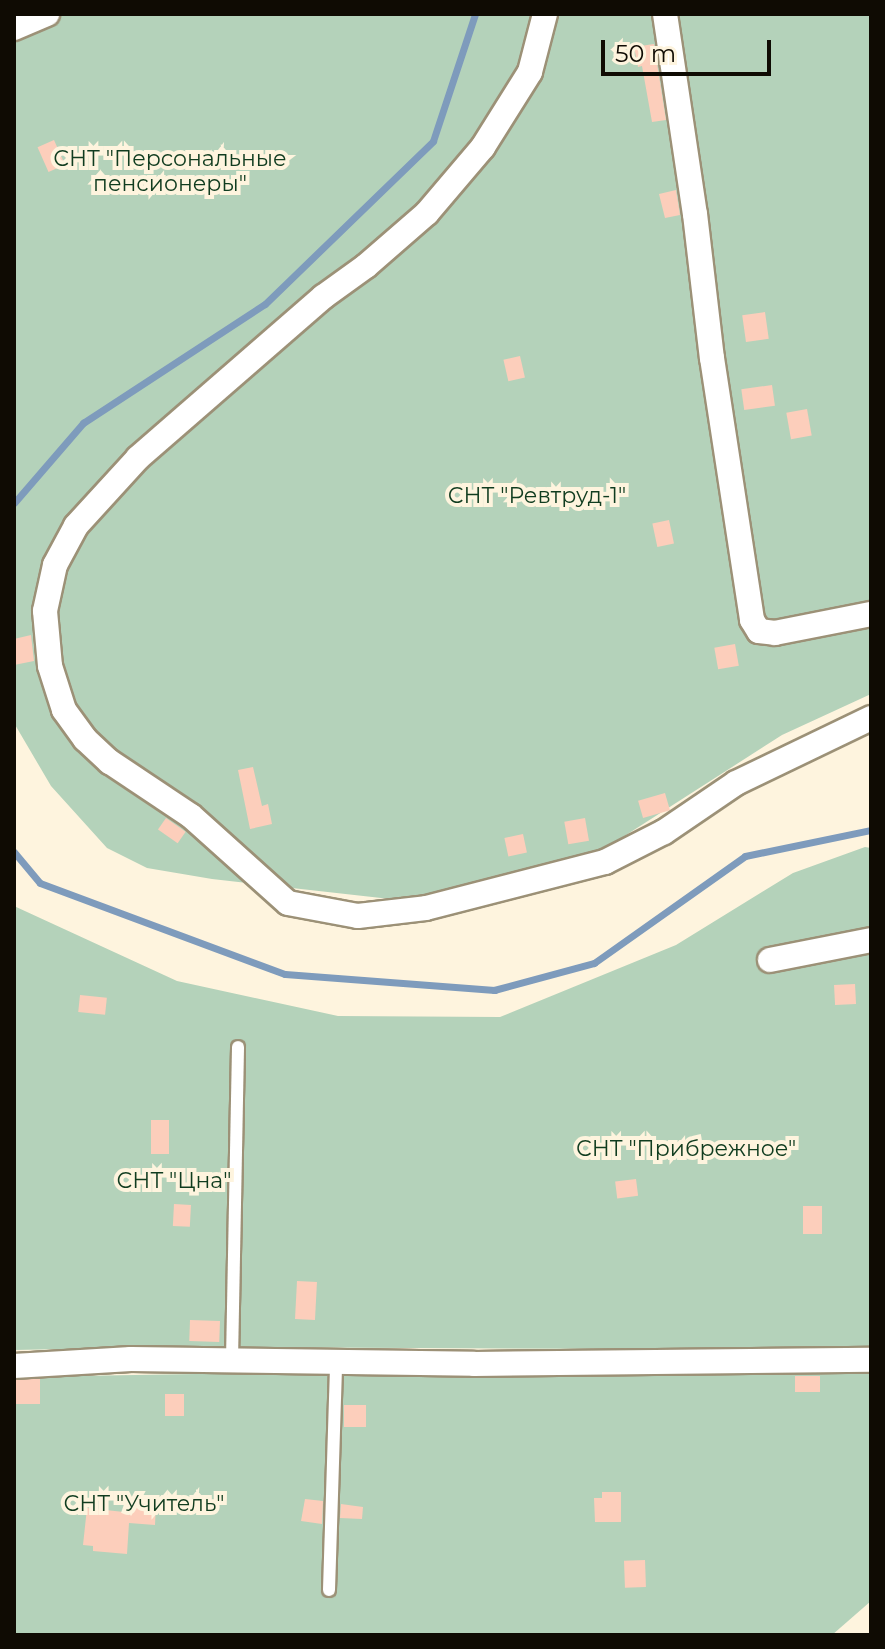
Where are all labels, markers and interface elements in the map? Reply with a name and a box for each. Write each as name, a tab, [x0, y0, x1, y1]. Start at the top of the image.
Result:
scale bar	[605, 24, 775, 74]
text: 50 m	[615, 39, 676, 68]
park label: СНТ "Персональные пенсионеры"	[53, 145, 287, 196]
park label: СНТ "Ревтруд-1"	[448, 483, 626, 509]
park label: СНТ "Прибрежное"	[576, 1136, 796, 1162]
park label: СНТ "Цна"	[117, 1168, 231, 1194]
park label: СНТ "Учитель"	[63, 1491, 225, 1517]

